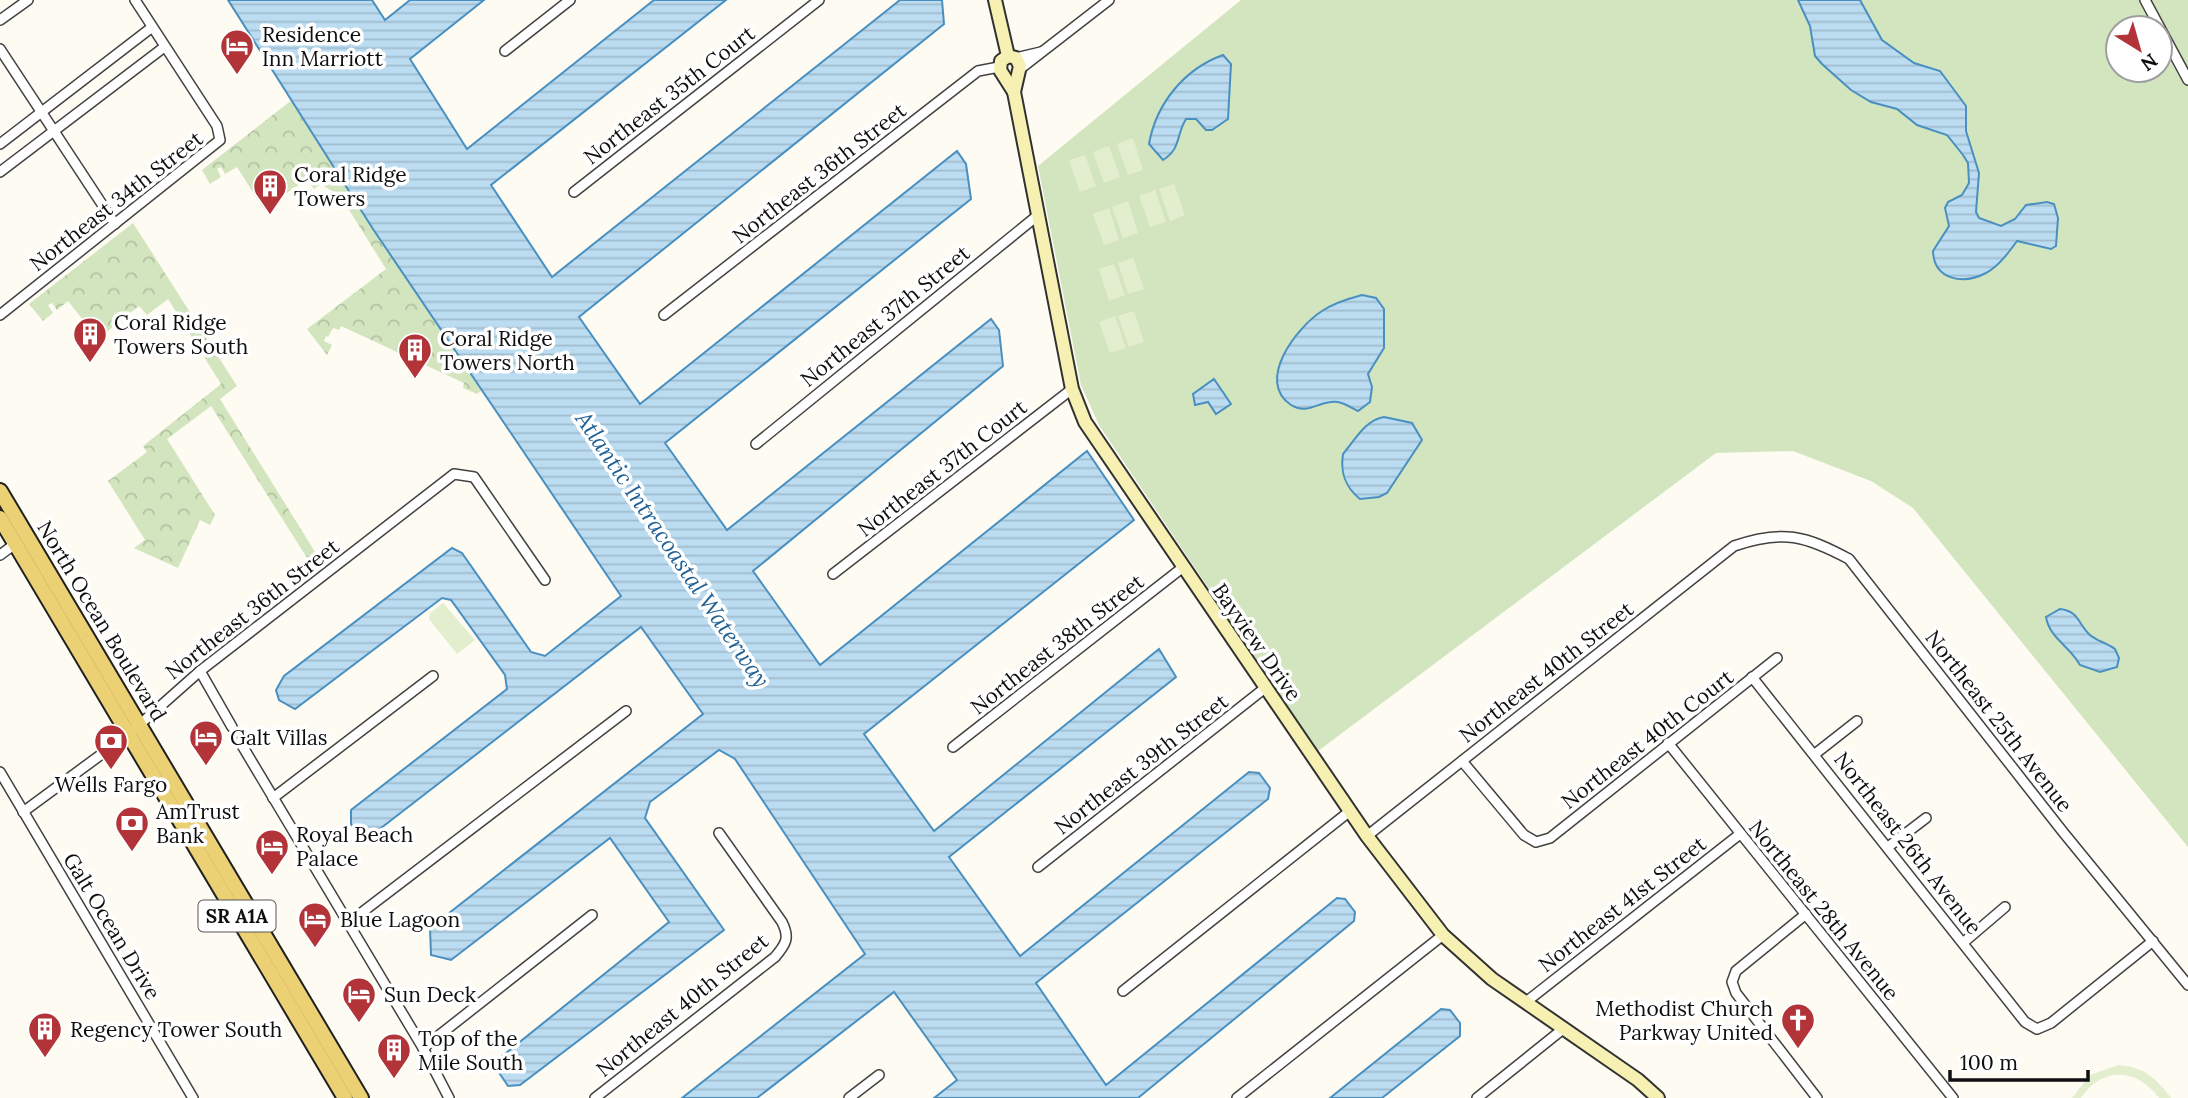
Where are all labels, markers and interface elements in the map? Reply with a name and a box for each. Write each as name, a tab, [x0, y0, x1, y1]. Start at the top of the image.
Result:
north arrow	[2104, 14, 2174, 84]
street label: Northeast 35th Court	[578, 19, 761, 170]
place label: Residence Inn Marriott	[262, 21, 384, 72]
hotel icon: Residence Inn Marriott	[218, 27, 256, 76]
text: N	[2136, 49, 2162, 77]
street label: Northeast 36th Street	[727, 96, 912, 249]
street label: Northeast 34th Street	[24, 124, 209, 277]
place label: Coral Ridge Towers	[294, 161, 407, 212]
building icon: Coral Ridge Towers	[251, 167, 289, 216]
street label: Northeast 37th Street	[795, 239, 976, 393]
place label: Coral Ridge Towers South	[114, 309, 248, 360]
building icon: Coral Ridge Towers South	[71, 315, 109, 364]
place label: Coral Ridge Towers North	[440, 325, 575, 376]
building icon: Coral Ridge Towers North	[396, 331, 434, 380]
street label: Northeast 37th Court	[852, 393, 1033, 543]
water label: Atlantic Intracoastal Waterway	[569, 405, 776, 693]
street label: North Ocean Boulevard	[31, 516, 173, 726]
street label: Northeast 36th Street	[160, 532, 345, 685]
street label: Northeast 38th Street	[965, 567, 1150, 720]
street label: Bayview Drive	[1207, 578, 1307, 706]
street label: Northeast 40th Street	[1453, 595, 1639, 748]
street label: Northeast 25th Avenue	[1919, 625, 2079, 817]
street label: Northeast 40th Court	[1556, 663, 1739, 815]
street label: Northeast 39th Street	[1049, 687, 1234, 840]
hotel icon: Galt Villas	[187, 718, 225, 767]
bank icon: Wells Fargo	[92, 722, 130, 771]
place label: Galt Villas	[230, 724, 327, 751]
street label: Northeast 26th Avenue	[1828, 746, 1988, 940]
place label: Wells Fargo	[55, 771, 167, 798]
place label: AmTrust Bank	[155, 798, 240, 849]
bank icon: AmTrust Bank	[113, 804, 151, 853]
street label: Northeast 28th Avenue	[1743, 814, 1905, 1006]
place label: Royal Beach Palace	[296, 821, 413, 872]
hotel icon: Royal Beach Palace	[253, 827, 291, 876]
street label: Northeast 41st Street	[1533, 830, 1712, 978]
street label: Galt Ocean Drive	[57, 848, 167, 1004]
road number: SR A1A	[198, 900, 276, 932]
hotel icon: Blue Lagoon	[296, 900, 334, 949]
place label: Blue Lagoon	[340, 906, 461, 933]
street label: Northeast 40th Street	[590, 927, 774, 1083]
hotel icon: Sun Deck	[340, 975, 378, 1024]
place label: Sun Deck	[384, 981, 477, 1008]
place label: Methodist Church Parkway United	[1595, 995, 1773, 1046]
church icon: Methodist Church Parkway United	[1779, 1001, 1817, 1050]
building icon: Regency Tower South	[26, 1010, 64, 1059]
place label: Regency Tower South	[70, 1016, 282, 1043]
place label: Top of the Mile South	[418, 1025, 523, 1076]
building icon: Top of the Mile South	[375, 1031, 413, 1080]
scale bar	[1950, 1038, 2088, 1082]
text: 100 m	[1960, 1049, 2018, 1076]

